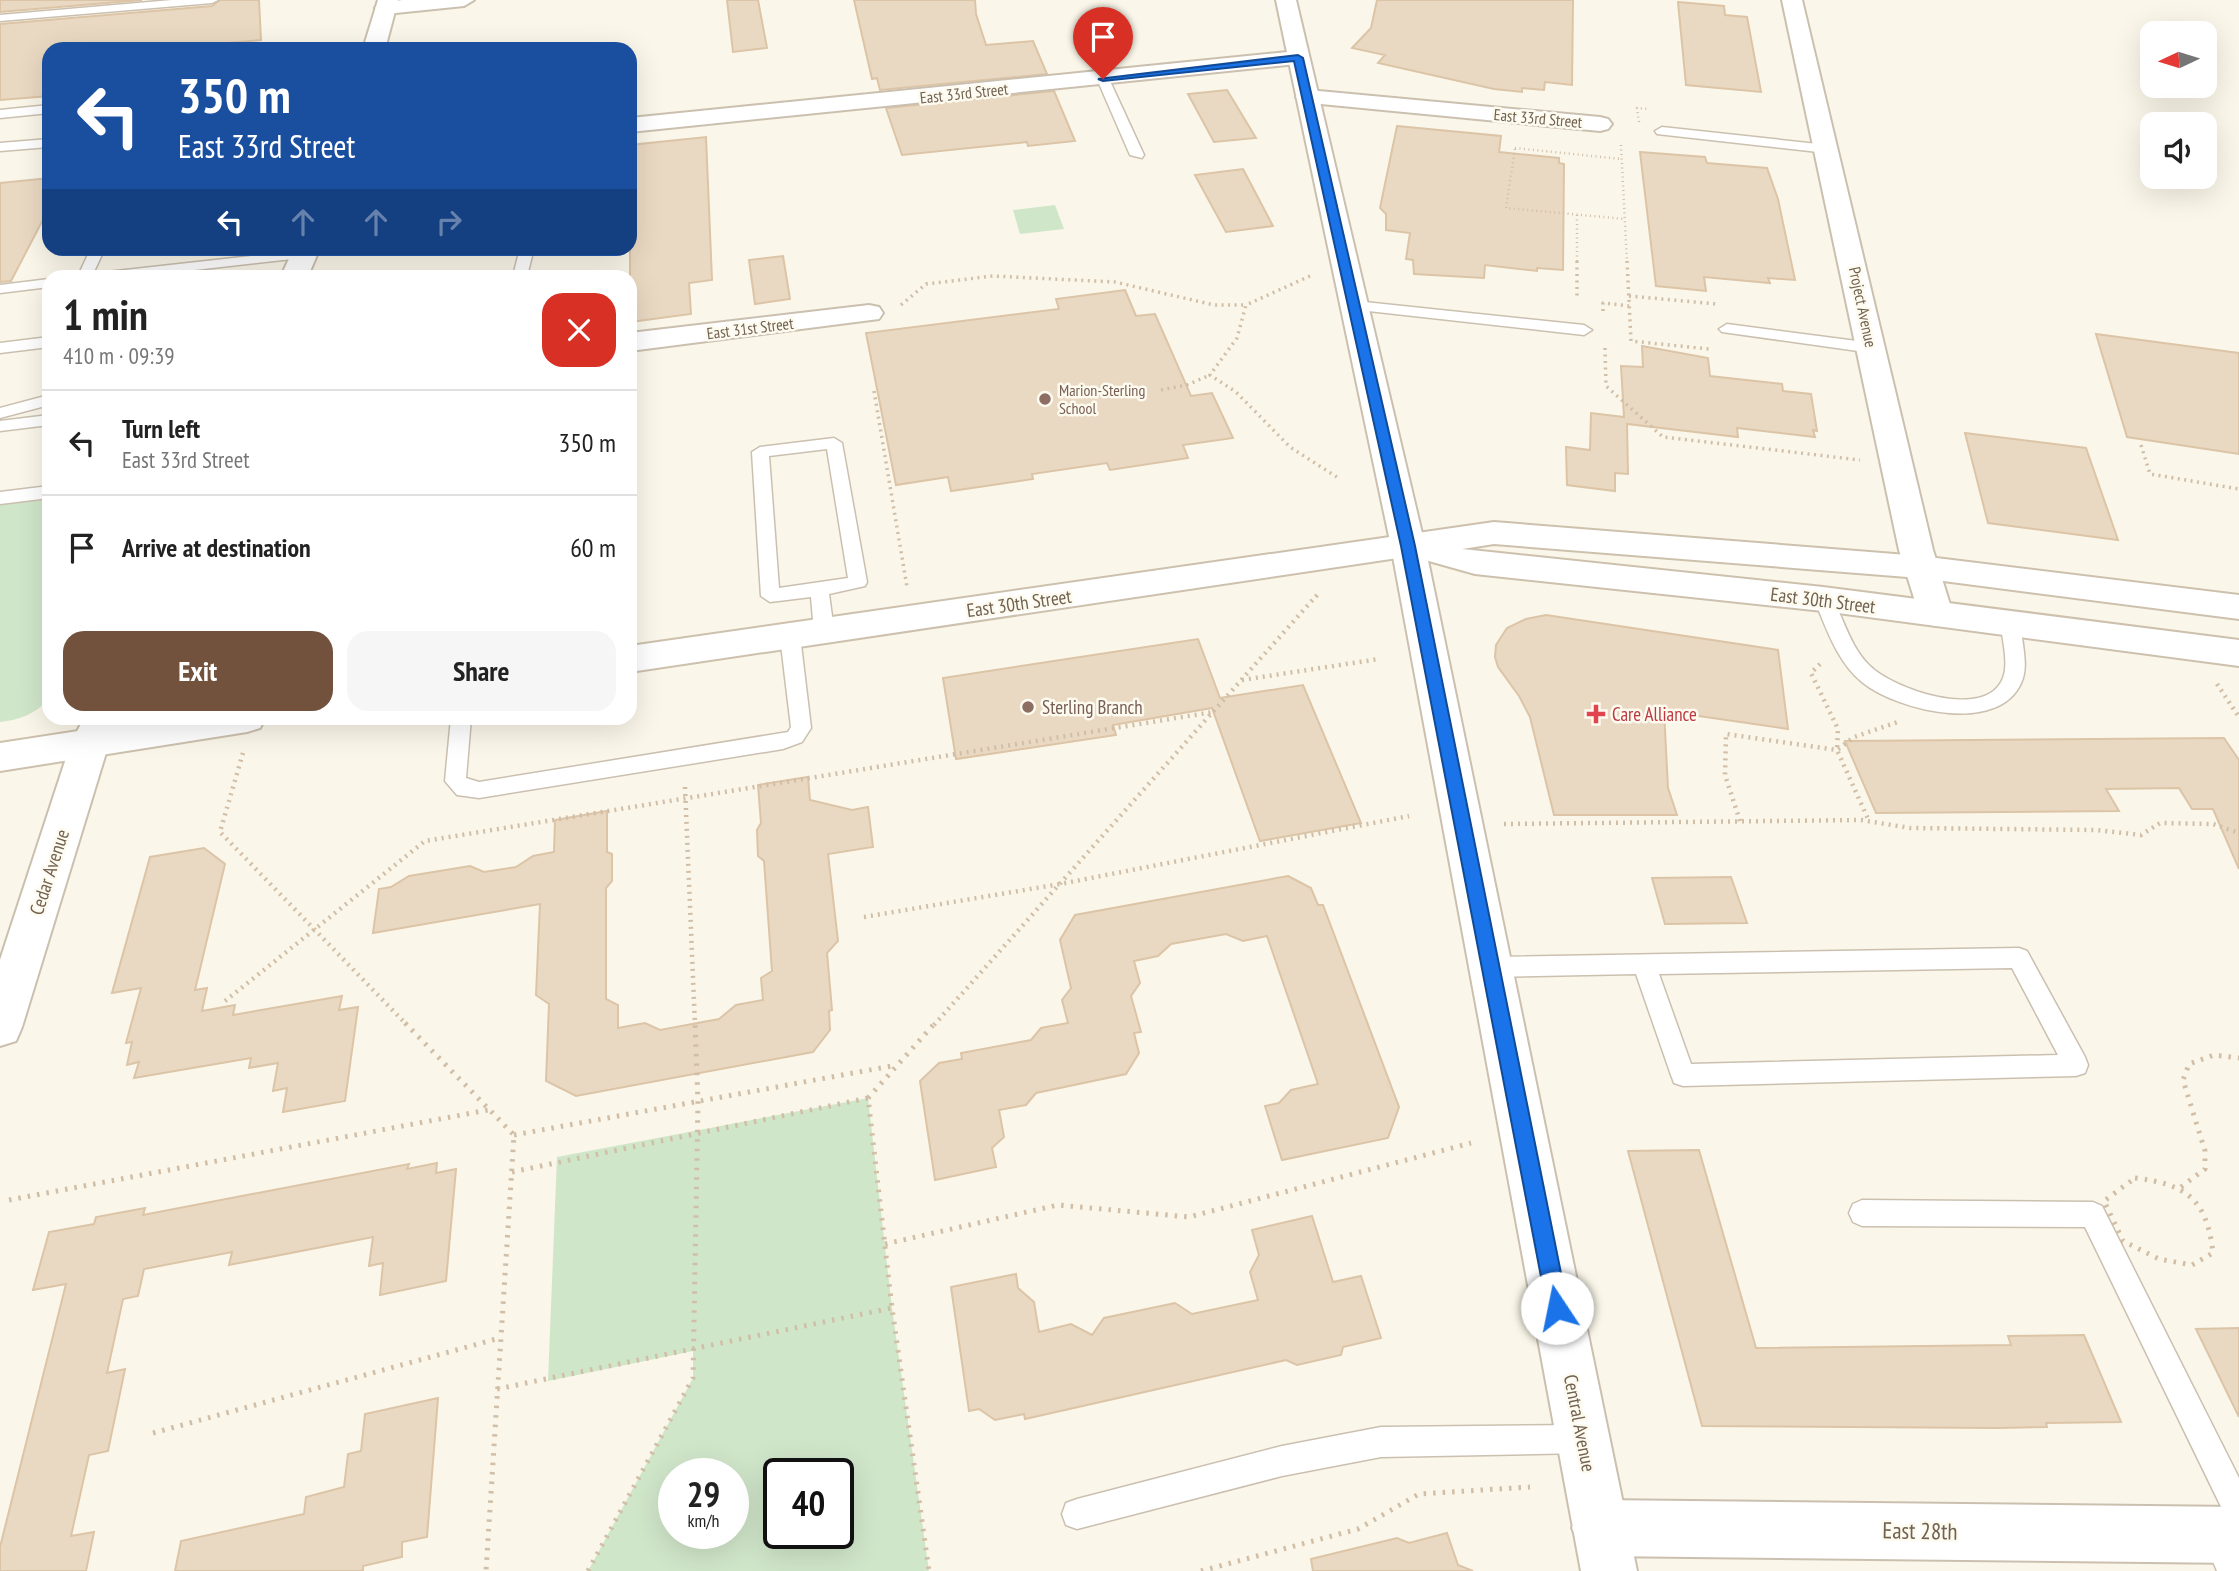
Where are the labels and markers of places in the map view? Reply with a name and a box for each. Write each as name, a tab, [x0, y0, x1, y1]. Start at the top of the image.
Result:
pin	[1073, 7, 1133, 79]
place label: Marion-Sterling School	[1059, 380, 1145, 418]
marker: Marion-Sterling School	[1037, 391, 1053, 407]
place label: Sterling Branch	[1042, 695, 1143, 719]
marker: Sterling Branch	[1020, 699, 1036, 715]
place label: Care Alliance	[1612, 702, 1697, 726]
marker: Care Alliance	[1586, 704, 1606, 724]

